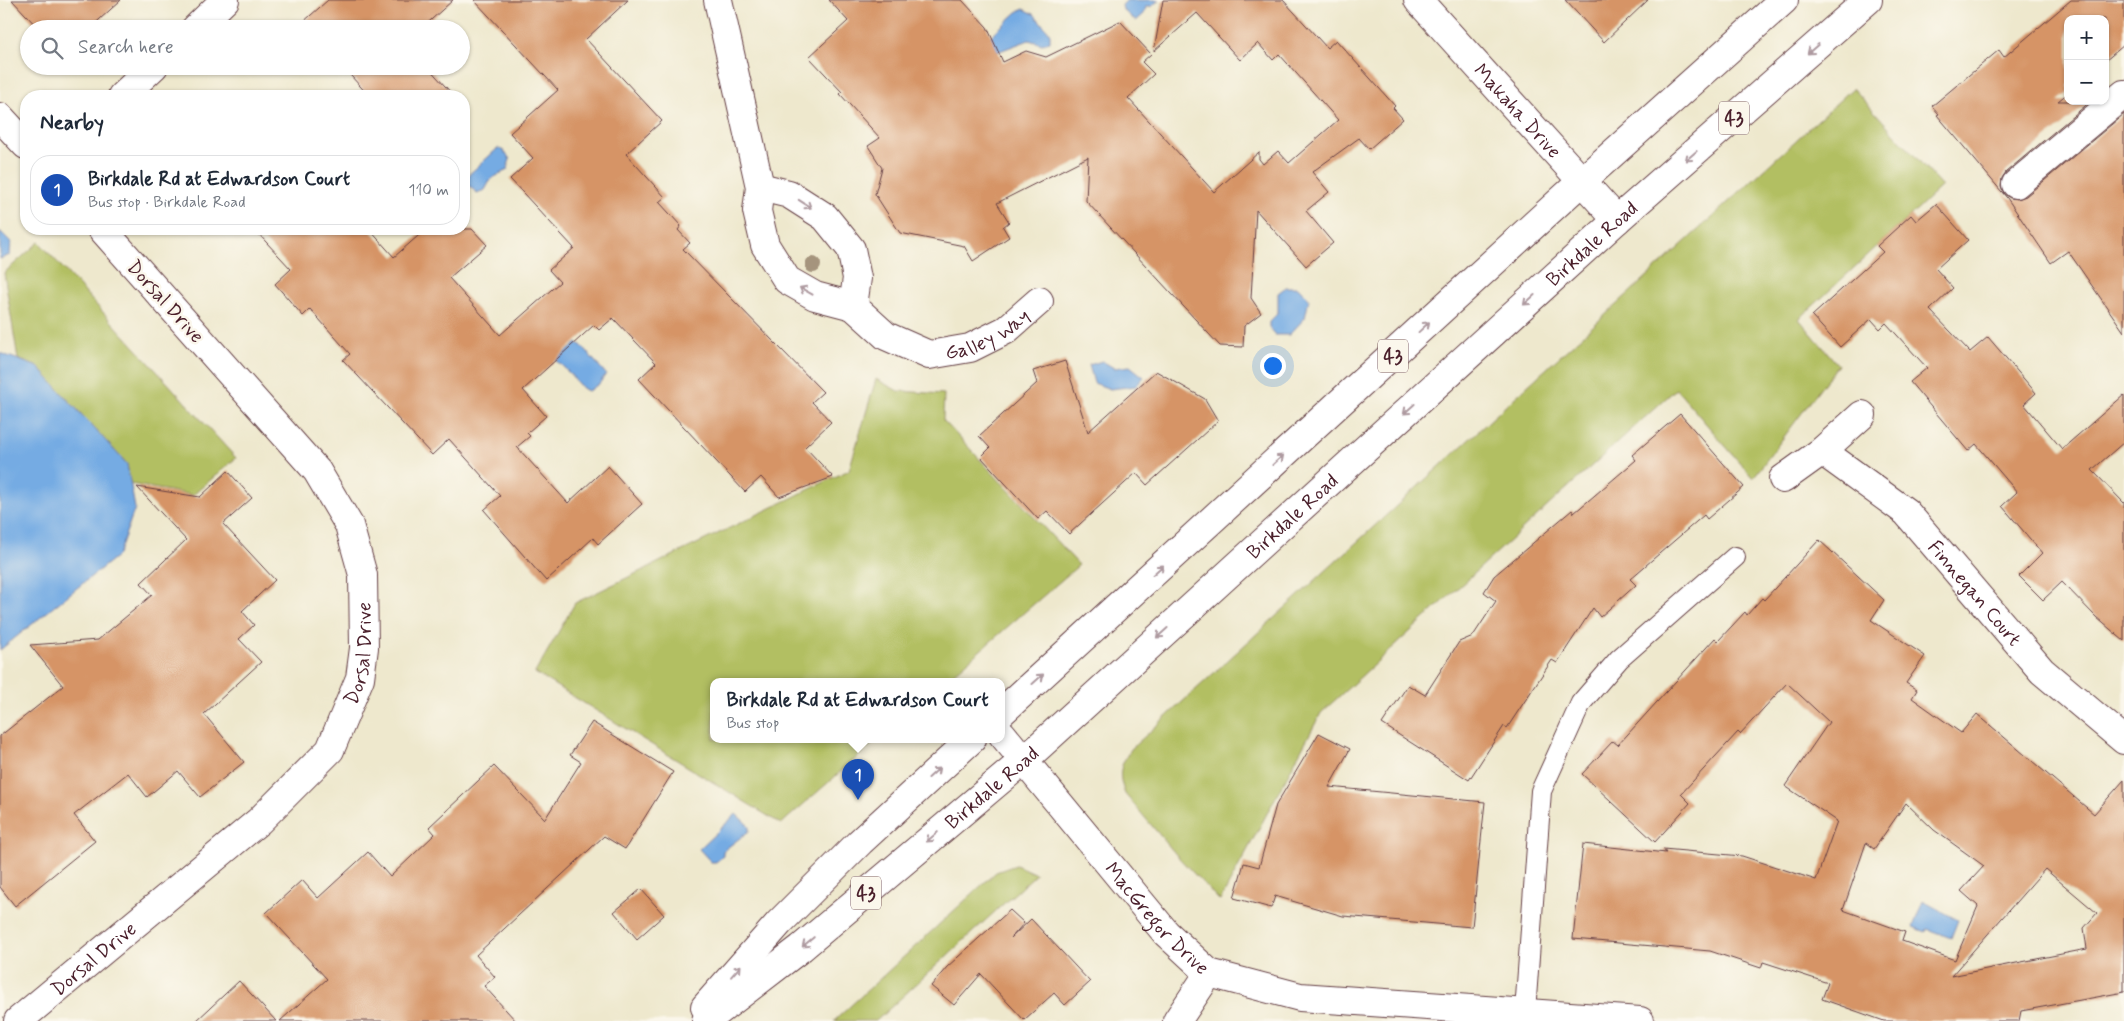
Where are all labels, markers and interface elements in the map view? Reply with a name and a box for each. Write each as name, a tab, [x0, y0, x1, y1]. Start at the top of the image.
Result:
map controls	[2064, 15, 2109, 105]
button: +	[2064, 15, 2109, 60]
search box	[20, 20, 470, 75]
icon: search	[38, 34, 66, 62]
text: Search here	[78, 35, 174, 60]
one-way arrow	[1807, 43, 1820, 55]
street label: Makaha Drive	[1467, 58, 1567, 165]
button: −	[2064, 60, 2109, 105]
road number: 43	[1719, 102, 1749, 134]
text: Nearby	[40, 109, 104, 137]
one-way arrow	[1685, 150, 1698, 161]
text: Birkdale Rd at Edwardson Court	[88, 167, 350, 192]
text: 1	[53, 180, 61, 201]
text: 110 m	[408, 180, 449, 201]
text: Bus stop · Birkdale Road	[88, 192, 245, 213]
street label: Birkdale Road	[1541, 196, 1644, 293]
one-way arrow	[797, 199, 811, 209]
street label: Dorsal Drive	[120, 254, 210, 350]
one-way arrow	[799, 286, 814, 296]
one-way arrow	[1523, 294, 1536, 306]
street label: Galley Way	[943, 303, 1036, 367]
one-way arrow	[1417, 321, 1430, 333]
road number: 43	[1378, 340, 1408, 372]
your location	[1260, 353, 1286, 379]
one-way arrow	[1402, 403, 1415, 415]
one-way arrow	[1272, 454, 1284, 466]
street label: Birkdale Road	[1241, 468, 1345, 566]
street label: Finnegan Court	[1921, 535, 2027, 653]
one-way arrow	[1151, 564, 1164, 575]
street label: Dorsal Drive	[338, 602, 379, 709]
one-way arrow	[1156, 627, 1169, 639]
one-way arrow	[1031, 673, 1044, 685]
popup	[710, 678, 1005, 743]
text: Birkdale Rd at Edwardson Court	[726, 688, 989, 713]
text: Bus stop	[726, 713, 779, 734]
street label: Birkdale Road	[940, 741, 1045, 836]
pin: 1	[842, 759, 874, 800]
one-way arrow	[928, 767, 941, 779]
one-way arrow	[926, 832, 939, 843]
street label: MacGregor Drive	[1098, 857, 1215, 982]
road number: 43	[851, 876, 881, 910]
street label: Dorsal Drive	[46, 916, 143, 1003]
one-way arrow	[802, 937, 815, 948]
one-way arrow	[731, 965, 742, 978]

